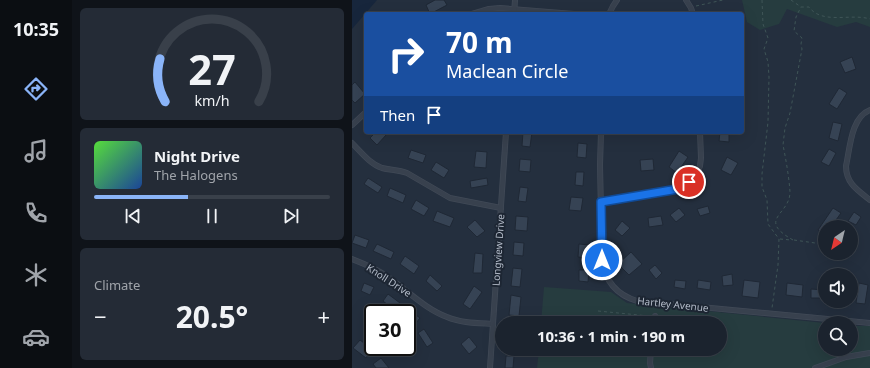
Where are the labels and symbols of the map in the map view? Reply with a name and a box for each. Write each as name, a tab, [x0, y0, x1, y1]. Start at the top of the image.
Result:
pin	[672, 165, 706, 199]
street label: Longview Drive	[489, 213, 508, 286]
north arrow	[818, 220, 858, 260]
position arrow	[581, 239, 623, 281]
street label: Knoll Drive	[364, 260, 414, 300]
street label: Hartley Avenue	[637, 293, 710, 315]
speed limit sign: 30	[364, 304, 416, 356]

